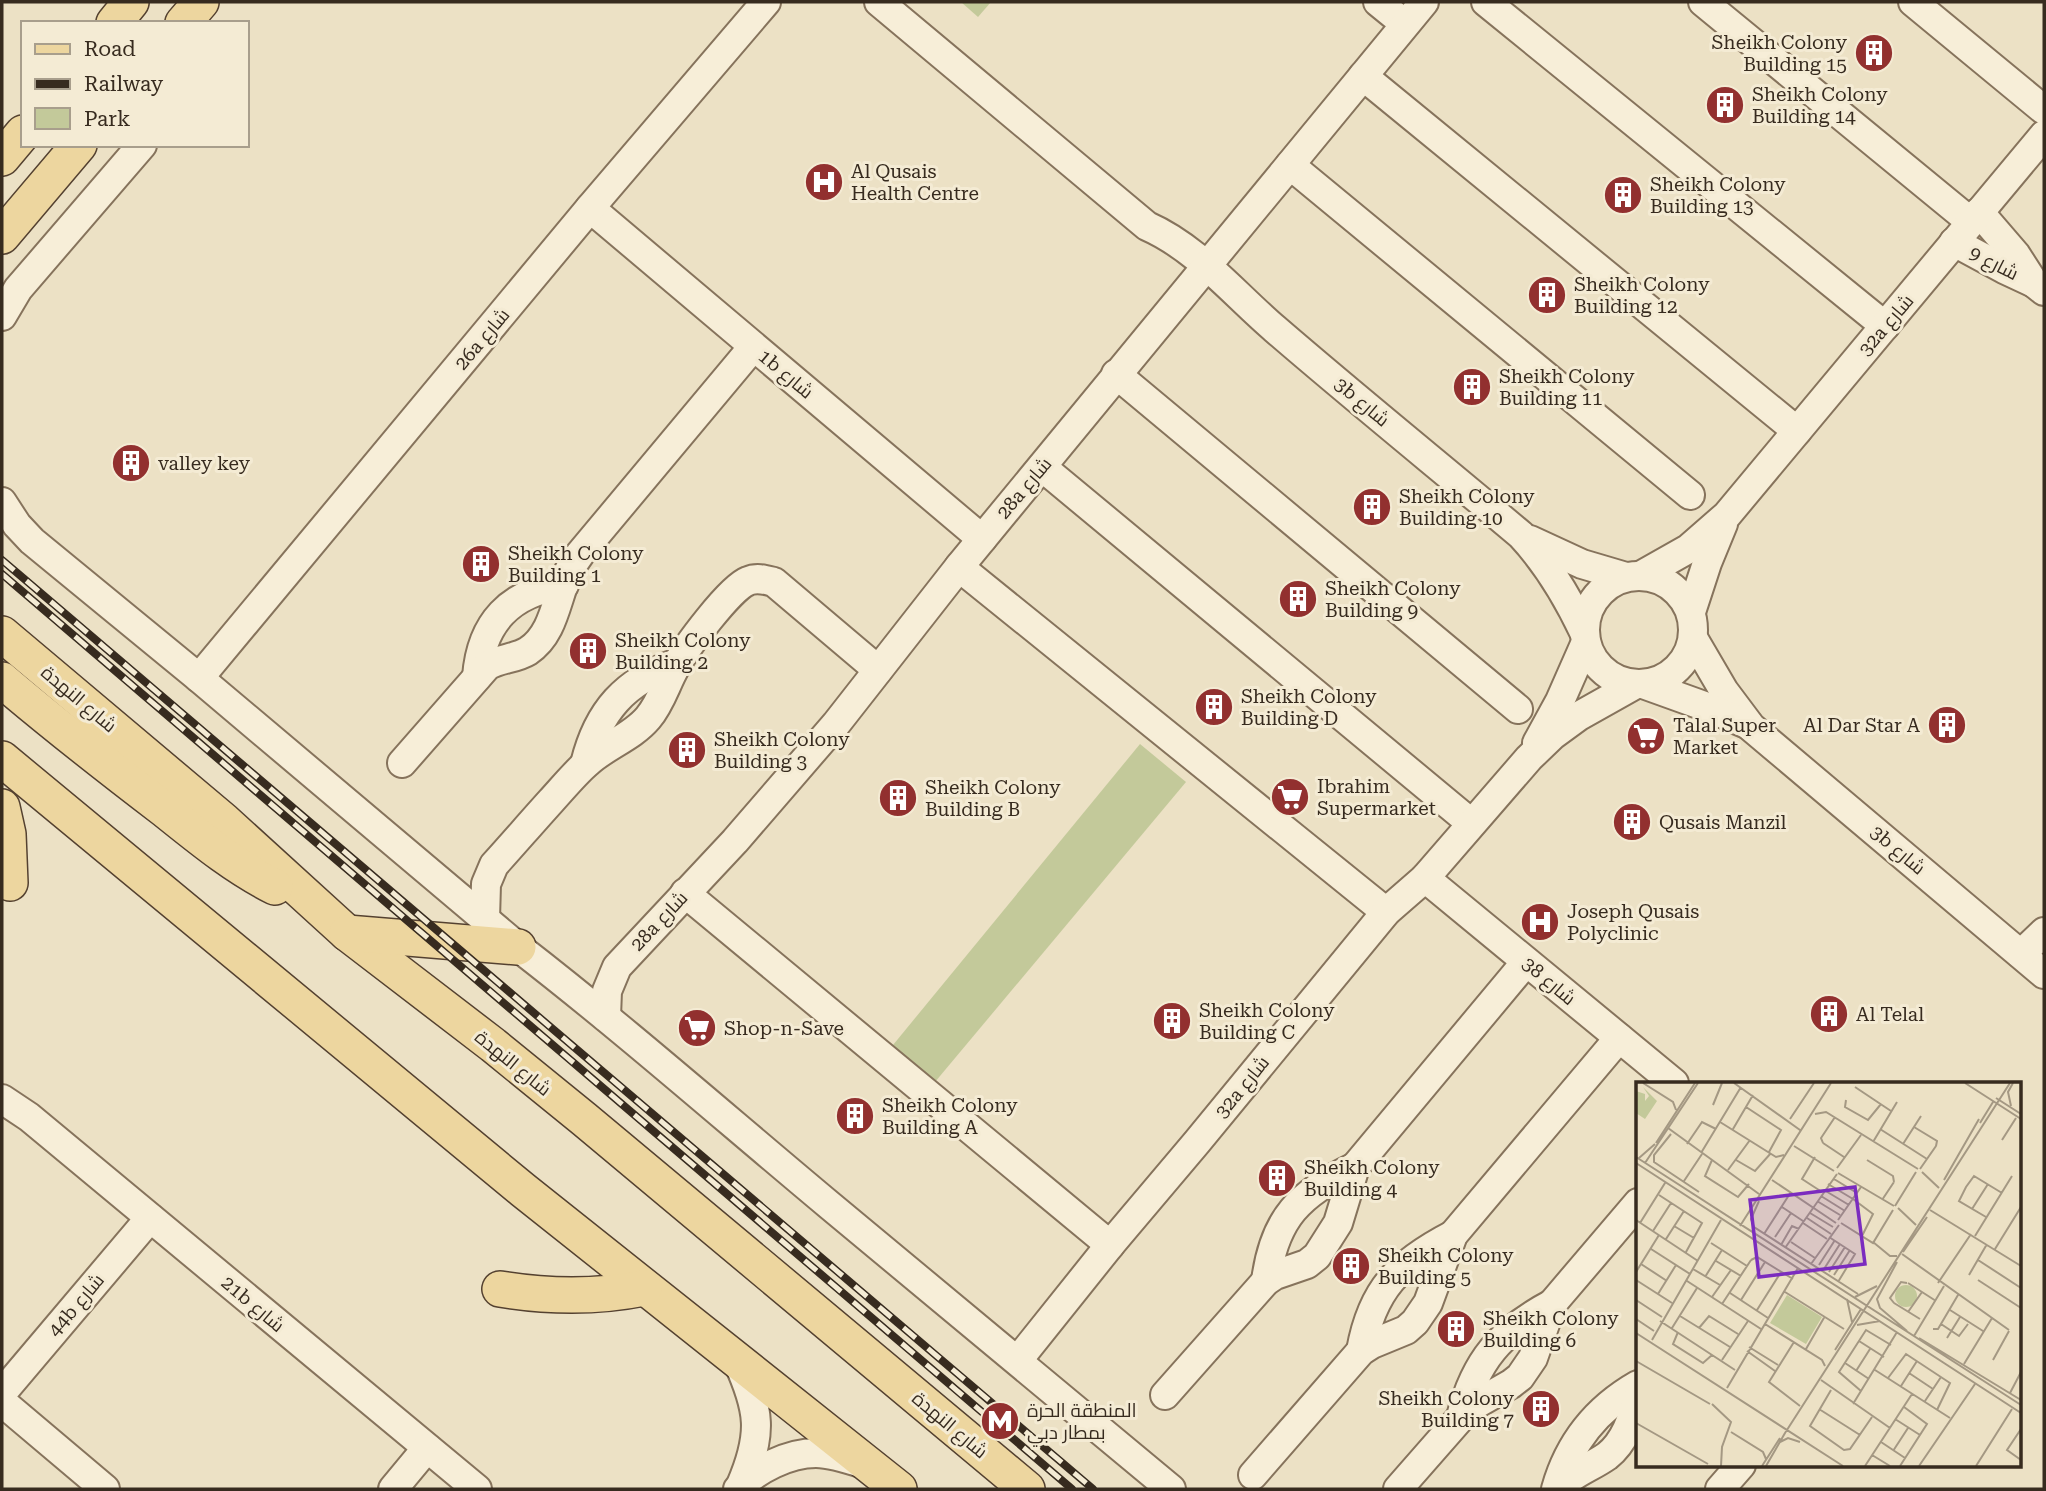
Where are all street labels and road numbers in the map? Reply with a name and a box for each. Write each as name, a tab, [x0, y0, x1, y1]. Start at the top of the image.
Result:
street label: شارع 9	[1965, 241, 2023, 287]
street label: 32a شارع	[1854, 290, 1920, 362]
street label: 26a شارع	[450, 304, 516, 376]
street label: 1b شارع	[753, 344, 818, 405]
street label: 3b شارع	[1329, 372, 1394, 433]
street label: 28a شارع	[992, 453, 1058, 525]
street label: شارع النهدة	[35, 661, 121, 739]
street label: 3b شارع	[1865, 820, 1930, 881]
street label: 28a شارع	[626, 886, 694, 957]
street label: شارع 38	[1516, 952, 1580, 1012]
street label: شارع النهدة	[469, 1025, 556, 1102]
street label: 32a شارع	[1210, 1051, 1276, 1124]
street label: 44b شارع	[43, 1269, 110, 1342]
street label: 21b شارع	[216, 1271, 289, 1338]
street label: شارع النهدة	[906, 1387, 992, 1465]

